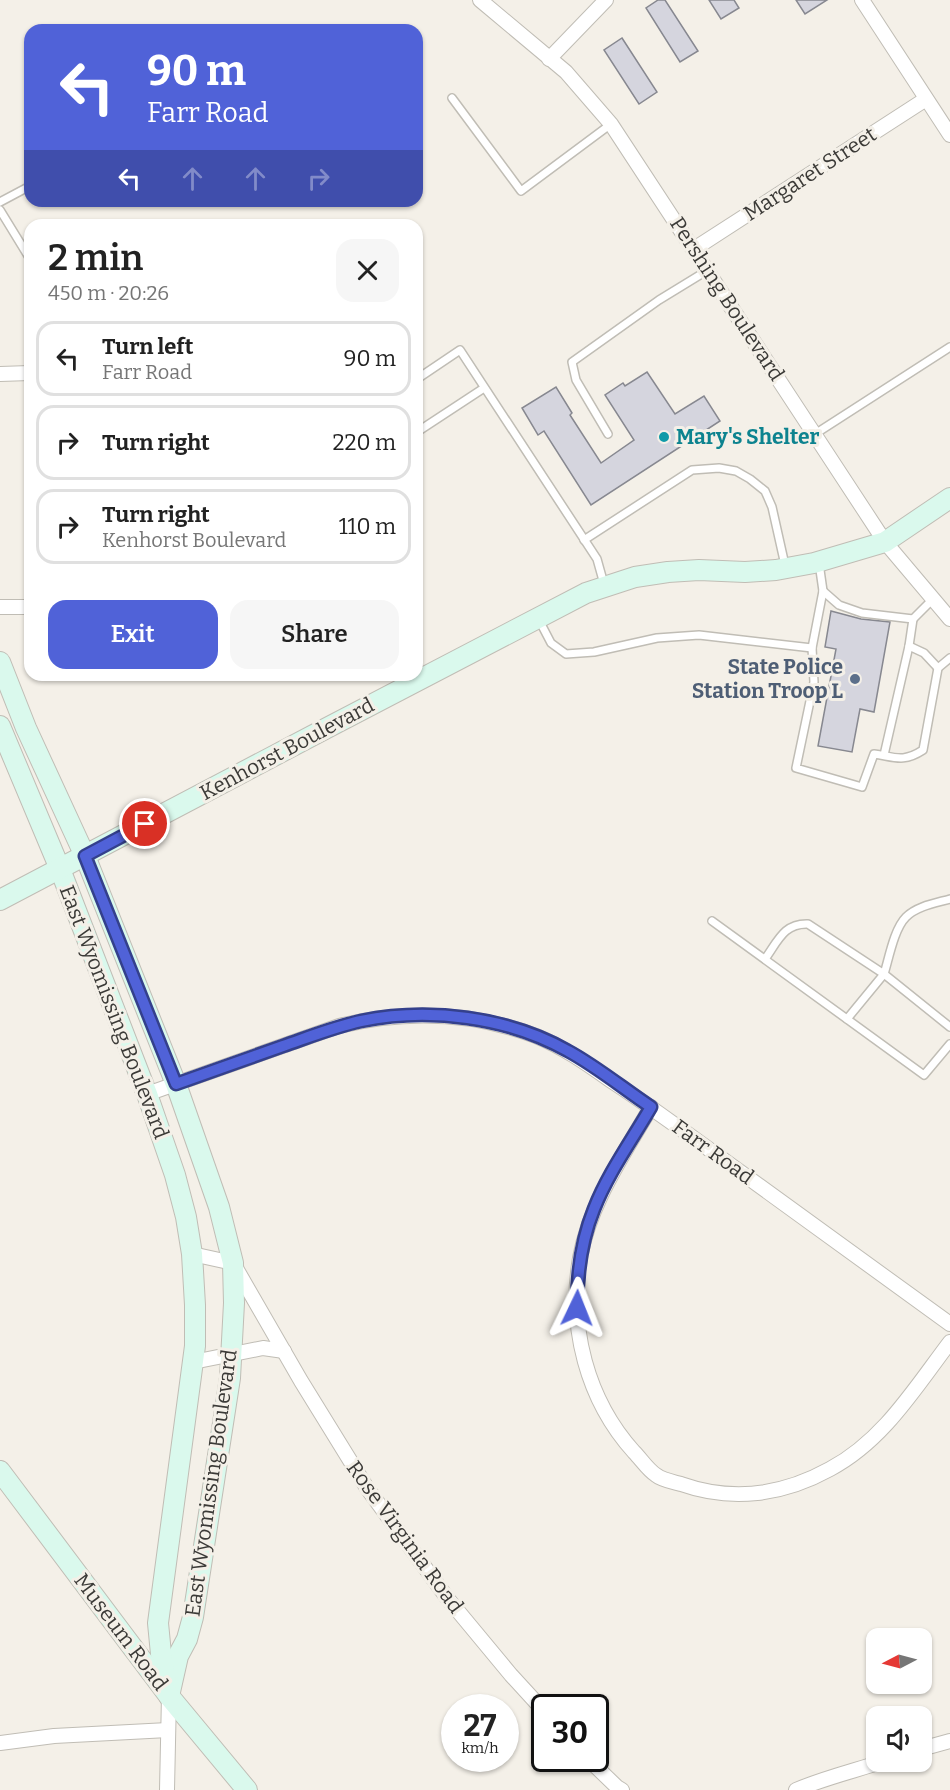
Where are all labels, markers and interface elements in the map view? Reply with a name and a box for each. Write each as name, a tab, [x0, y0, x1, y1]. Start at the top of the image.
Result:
text: 90 m	[147, 46, 246, 96]
icon: left	[48, 48, 126, 126]
text: Farr Road	[147, 97, 269, 129]
street label: Margaret Street	[739, 121, 882, 227]
icon: left	[113, 162, 146, 195]
icon: ahead	[176, 162, 209, 195]
icon: ahead	[239, 162, 272, 195]
icon: right	[302, 162, 335, 195]
street label: Pershing Boulevard	[664, 212, 790, 386]
text: 2 min	[48, 236, 143, 280]
button: close	[336, 239, 399, 302]
text: 450 m · 20:26	[48, 281, 169, 305]
text: Turn left	[102, 333, 194, 360]
icon: left	[51, 342, 84, 375]
text: 90 m	[344, 345, 396, 372]
text: Farr Road	[102, 360, 192, 384]
place label: Mary's Shelter	[676, 424, 819, 450]
icon: right	[51, 426, 84, 459]
text: Turn right	[102, 429, 210, 456]
text: 220 m	[333, 429, 396, 456]
marker: Mary's Shelter	[657, 430, 671, 444]
text: Turn right	[102, 501, 210, 528]
icon: right	[51, 510, 84, 543]
text: 110 m	[339, 513, 396, 540]
text: Kenhorst Boulevard	[102, 528, 286, 552]
button: Exit	[48, 600, 218, 669]
button: Share	[230, 600, 399, 669]
place label: State Police Station Troop L	[692, 654, 843, 704]
marker: State Police Station Troop L	[848, 672, 862, 686]
street label: Kenhorst Boulevard	[195, 692, 379, 806]
pin	[119, 798, 170, 849]
icon: arrive	[128, 807, 161, 840]
street label: East Wyomissing Boulevard	[54, 881, 174, 1143]
street label: Farr Road	[667, 1114, 759, 1190]
position arrow	[545, 1276, 609, 1340]
street label: East Wyomissing Boulevard	[179, 1348, 243, 1618]
street label: Rose Virginia Road	[341, 1456, 469, 1618]
street label: Museum Road	[69, 1568, 173, 1696]
north arrow	[866, 1628, 932, 1694]
map controls	[866, 1628, 932, 1772]
speed limit sign: 30	[531, 1694, 609, 1772]
button: sound	[866, 1706, 932, 1772]
text: 27	[464, 1708, 496, 1744]
text: km/h	[461, 1739, 499, 1757]

